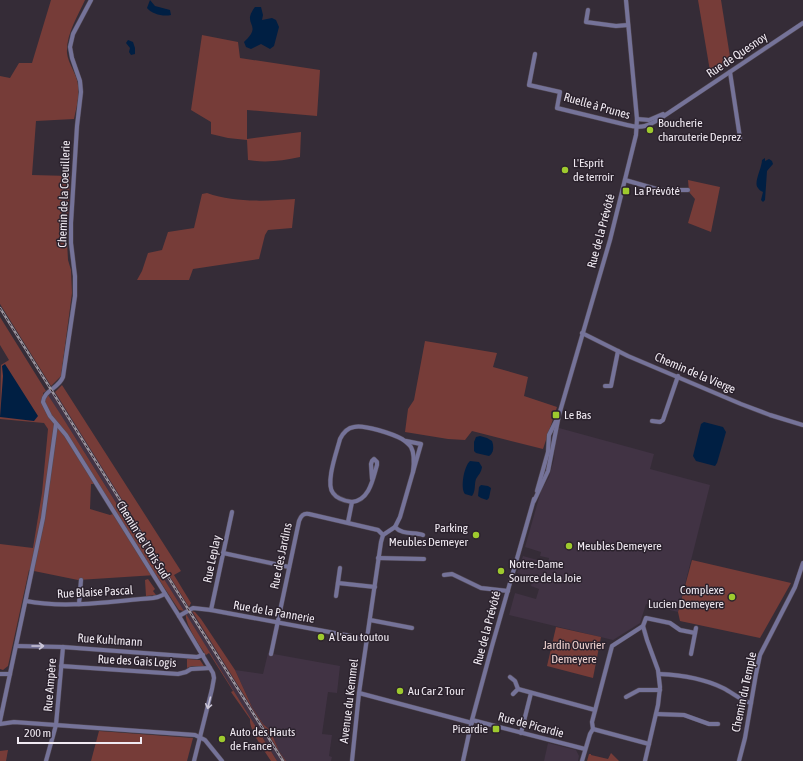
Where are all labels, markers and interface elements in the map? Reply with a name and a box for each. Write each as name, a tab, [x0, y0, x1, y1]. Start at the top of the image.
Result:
street label: Rue de Quesnoy	[704, 29, 770, 81]
street label: Ruelle à Prunes	[562, 90, 632, 122]
place label: Boucherie charcuterie Deprez	[658, 116, 742, 144]
marker: Boucherie charcuterie Deprez	[645, 125, 655, 135]
street label: Chemin de la Coeuillerie	[55, 140, 73, 248]
place label: L'Esprit de terroir	[573, 156, 614, 184]
marker: L'Esprit de terroir	[560, 165, 570, 175]
place label: La Prévôté	[634, 184, 680, 198]
marker: La Prévôté	[621, 186, 631, 196]
street label: Rue de la Prévôté	[584, 192, 618, 270]
street label: Chemin de la Vierge	[653, 350, 737, 396]
place label: Le Bas	[564, 408, 591, 422]
marker: Le Bas	[551, 410, 561, 420]
street label: Chemin de l'Oris Sud	[113, 498, 173, 582]
place label: Parking Meubles Demeyer	[389, 521, 469, 549]
street label: Rue des Jardins	[267, 522, 295, 590]
marker: Parking Meubles Demeyer	[471, 530, 481, 540]
street label: Rue Leplay	[200, 534, 224, 584]
place label: Meubles Demeyere	[577, 539, 662, 553]
marker: Meubles Demeyere	[564, 541, 574, 551]
place label: Notre-Dame Source de la Joie	[509, 557, 581, 585]
marker: Notre-Dame Source de la Joie	[496, 566, 506, 576]
street label: Rue Blaise Pascal	[57, 583, 134, 601]
place label: Complexe Lucien Demeyere	[648, 583, 724, 611]
street label: Rue de la Prévôté	[470, 589, 504, 667]
marker: Complexe Lucien Demeyere	[727, 592, 737, 602]
street label: Rue de la Pannerie	[232, 598, 316, 626]
place label: A l'eau toutou	[329, 630, 389, 644]
street label: Rue Kuhlmann	[77, 631, 143, 649]
marker: A l'eau toutou	[316, 632, 326, 642]
park label: Jardin Ouvrier Demeyere	[543, 638, 605, 666]
one-way arrow	[31, 642, 44, 650]
street label: Chemin du Temple	[729, 651, 759, 733]
street label: Rue des Gais Logis	[97, 652, 177, 670]
street label: Avenue du Kemmel	[337, 657, 361, 744]
street label: Rue Ampère	[41, 658, 59, 712]
place label: Au Car 2 Tour	[408, 684, 465, 698]
marker: Au Car 2 Tour	[395, 686, 405, 696]
one-way arrow	[204, 696, 212, 709]
street label: Rue de Picardie	[497, 709, 565, 741]
scale bar	[18, 719, 141, 745]
place label: Picardie	[452, 722, 488, 736]
marker: Picardie	[491, 724, 501, 734]
place label: Auto des Hauts de France	[230, 725, 295, 753]
text: 200 m	[24, 726, 51, 740]
marker: Auto des Hauts de France	[217, 734, 227, 744]

